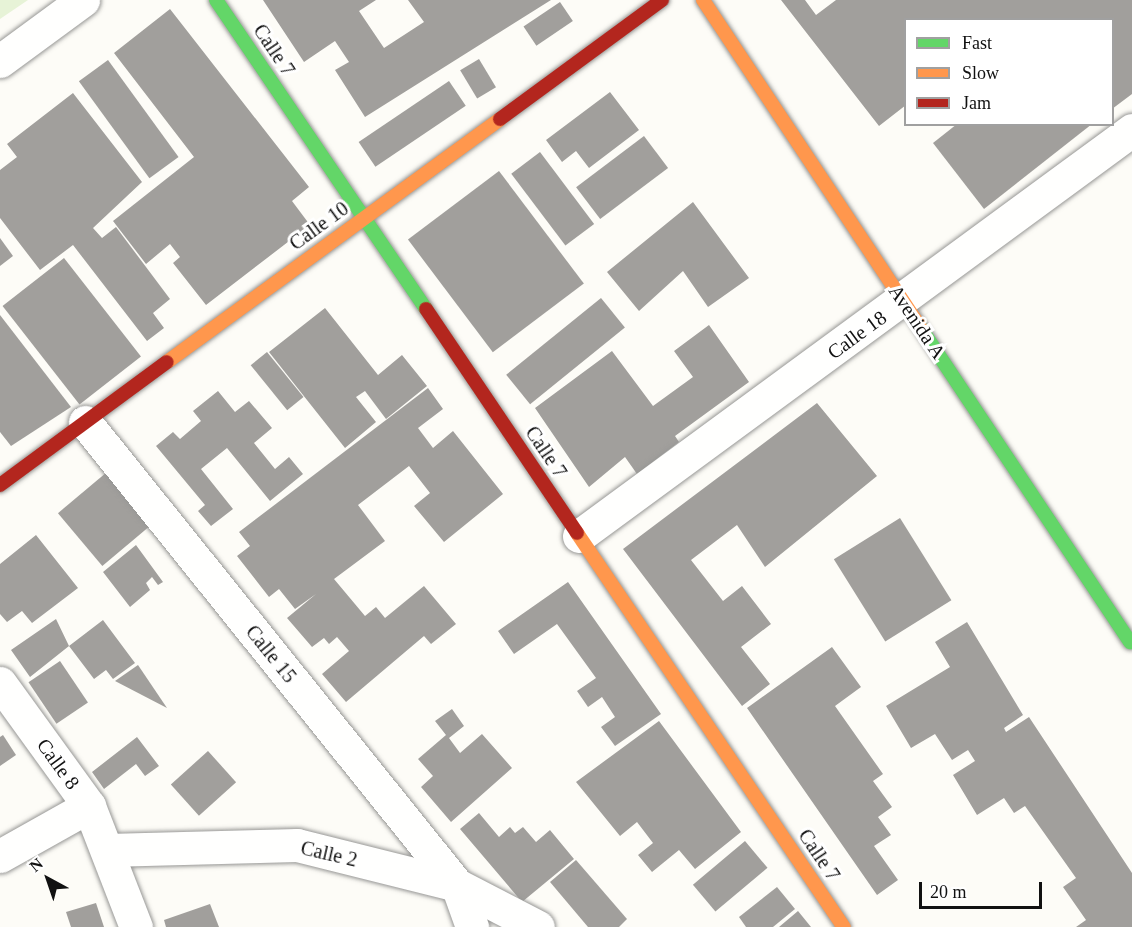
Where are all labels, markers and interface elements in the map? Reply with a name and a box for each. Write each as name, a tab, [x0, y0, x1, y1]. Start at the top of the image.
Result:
legend	[904, 18, 1114, 126]
street label: Calle 7	[248, 20, 300, 80]
text: Fast	[962, 33, 992, 53]
text: Slow	[962, 63, 999, 83]
text: Jam	[962, 93, 991, 113]
street label: Calle 10	[285, 197, 353, 255]
street label: Avenida A	[883, 280, 951, 364]
street label: Calle 18	[823, 306, 891, 364]
street label: Calle 7	[520, 422, 572, 482]
street label: Calle 15	[241, 620, 301, 688]
street label: Calle 8	[31, 734, 85, 794]
street label: Calle 7	[793, 825, 845, 885]
street label: Calle 2	[298, 836, 360, 872]
north arrow	[18, 849, 78, 909]
text: N	[26, 855, 46, 875]
scale bar	[922, 870, 1045, 908]
text: 20 m	[930, 882, 967, 902]

